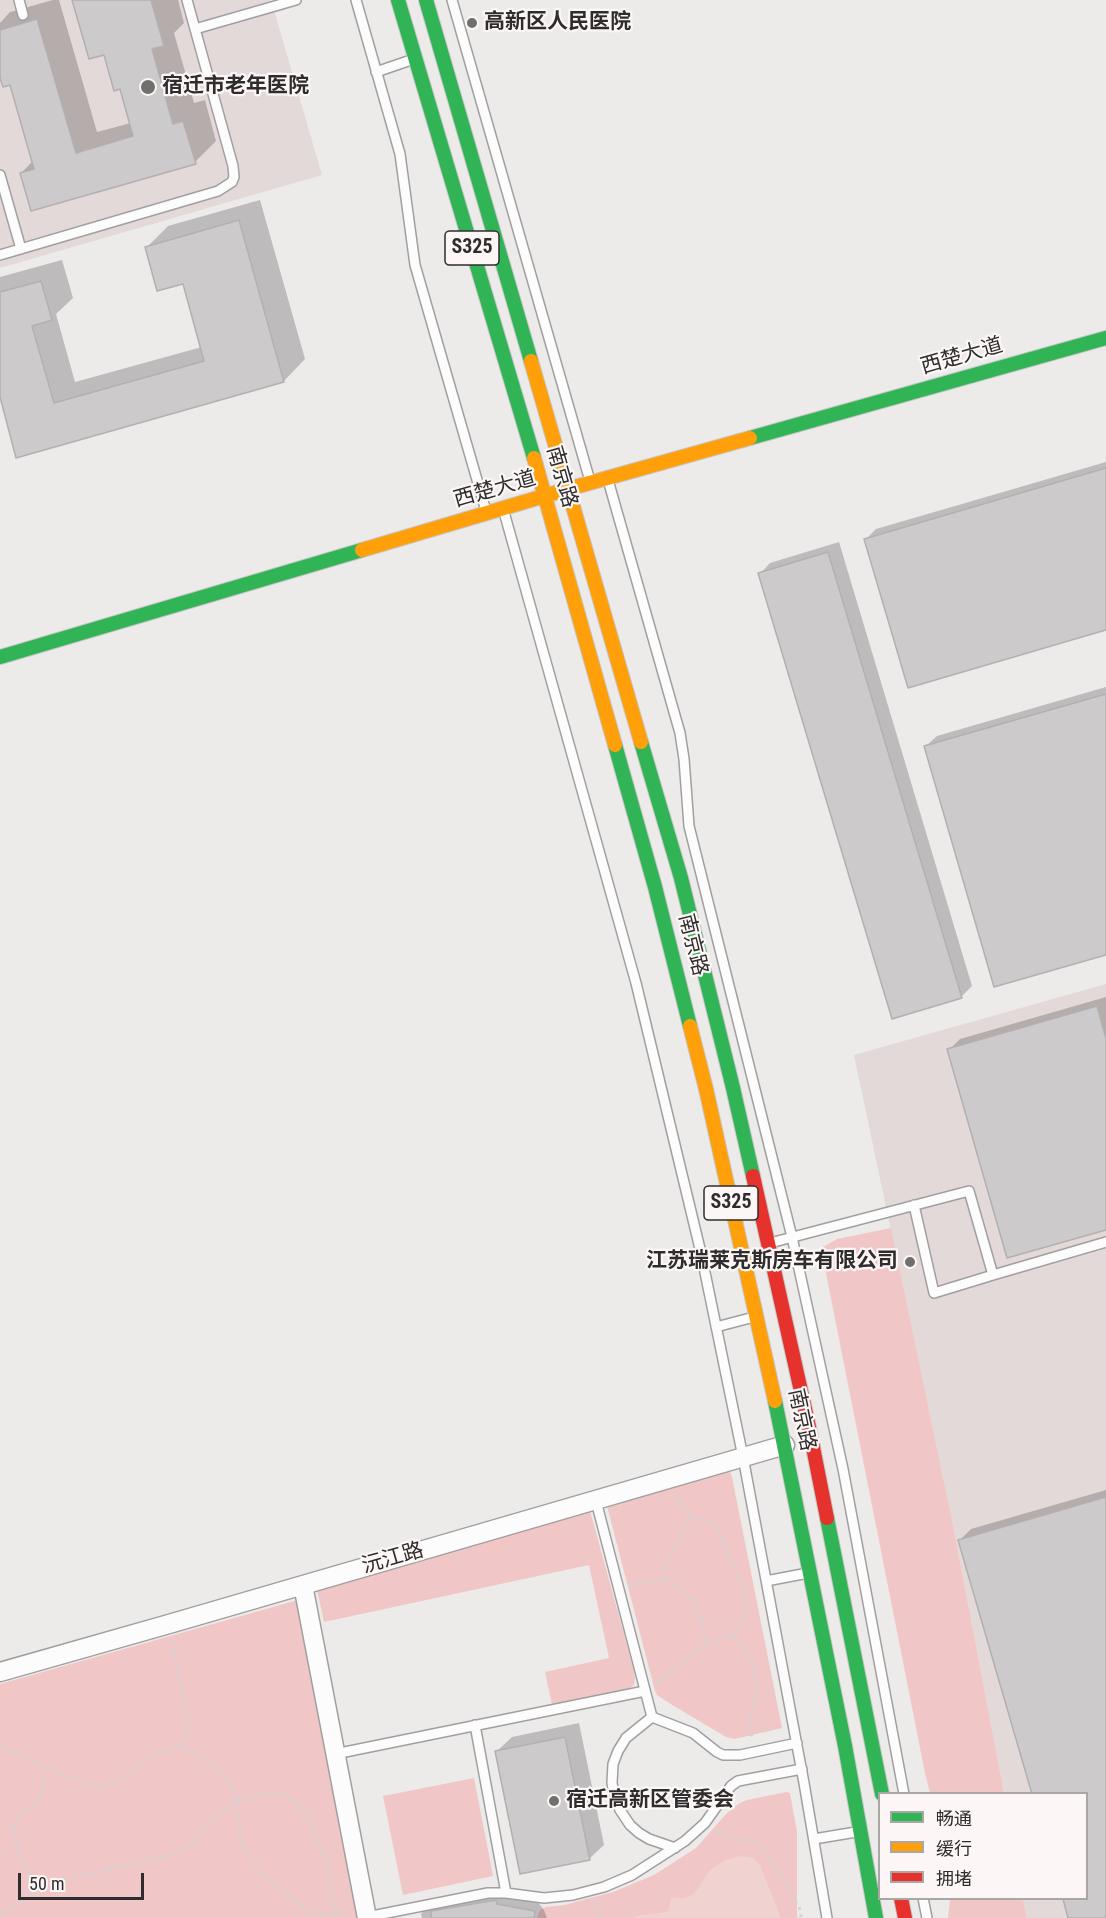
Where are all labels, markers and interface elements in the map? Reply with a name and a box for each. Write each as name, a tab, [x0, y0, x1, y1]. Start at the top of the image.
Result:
place label: 高新区人民医院	[484, 10, 631, 36]
marker: 高新区人民医院	[465, 16, 479, 30]
place label: 宿迁市老年医院	[162, 74, 309, 100]
marker: 宿迁市老年医院	[139, 78, 157, 96]
road number: S325	[445, 231, 499, 265]
street label: 西楚大道	[918, 333, 1006, 381]
street label: 南京路	[540, 443, 582, 511]
street label: 西楚大道	[451, 466, 539, 514]
street label: 南京路	[672, 911, 712, 979]
road number: S325	[704, 1186, 758, 1220]
place label: 江苏瑞莱克斯房车有限公司	[646, 1249, 898, 1275]
marker: 江苏瑞莱克斯房车有限公司	[903, 1255, 917, 1269]
street label: 南京路	[782, 1387, 820, 1453]
street label: 沅江路	[359, 1538, 427, 1580]
place label: 宿迁高新区管委会	[566, 1788, 734, 1814]
legend	[878, 1792, 1088, 1900]
marker: 宿迁高新区管委会	[547, 1794, 561, 1808]
text: 畅通	[936, 1808, 972, 1829]
text: 缓行	[936, 1838, 972, 1859]
scale bar	[21, 1861, 147, 1899]
text: 拥堵	[936, 1868, 972, 1889]
text: 50 m	[29, 1873, 64, 1894]

